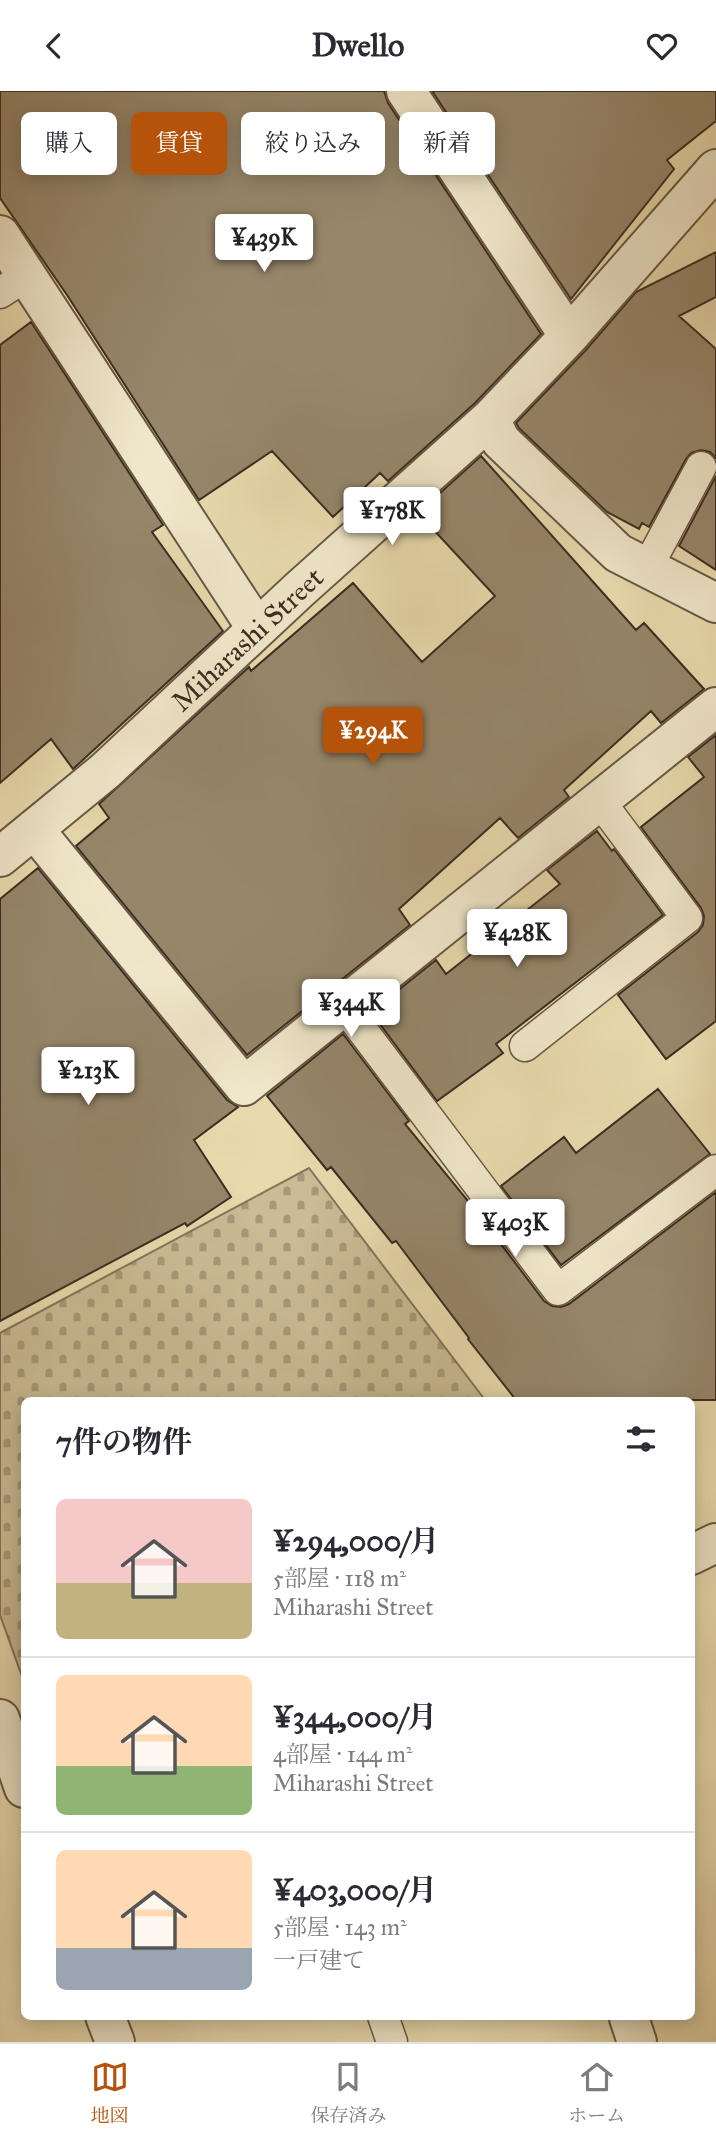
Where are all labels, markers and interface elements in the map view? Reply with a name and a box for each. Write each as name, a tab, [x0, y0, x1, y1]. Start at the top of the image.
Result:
text: Dwello	[312, 26, 404, 65]
icon: back	[35, 27, 73, 65]
icon: heart	[643, 27, 681, 65]
chip: 購入	[21, 112, 117, 175]
chip: 賃貸	[131, 112, 227, 175]
chip: 絞り込み	[241, 112, 385, 175]
chip: 新着	[399, 112, 495, 175]
pin: ¥439K	[215, 215, 313, 274]
text: ¥439K	[231, 223, 297, 251]
pin: ¥178K	[343, 487, 441, 547]
text: ¥178K	[359, 496, 425, 524]
street label: Miharashi Street	[164, 560, 331, 719]
pin: ¥294K	[324, 707, 422, 767]
text: ¥294K	[339, 716, 407, 744]
pin: ¥428K	[468, 909, 566, 969]
text: ¥428K	[483, 918, 551, 946]
pin: ¥344K	[302, 979, 400, 1039]
text: ¥344K	[318, 988, 384, 1016]
pin: ¥213K	[39, 1047, 137, 1107]
text: ¥213K	[57, 1056, 119, 1084]
pin: ¥403K	[466, 1199, 564, 1259]
text: ¥403K	[482, 1208, 548, 1236]
icon: filters	[622, 1420, 660, 1458]
text: 7件の物件	[56, 1424, 192, 1460]
text: ¥294,000/月	[273, 1523, 439, 1559]
icon: home	[112, 1527, 196, 1611]
text: 5部屋 · 118 m²	[273, 1564, 406, 1592]
text: Miharashi Street	[273, 1593, 433, 1621]
text: ¥344,000/月	[273, 1699, 437, 1735]
icon: home	[112, 1703, 196, 1787]
text: 4部屋 · 144 m²	[273, 1740, 412, 1768]
text: Miharashi Street	[273, 1769, 433, 1797]
text: ¥403,000/月	[273, 1872, 437, 1908]
icon: home	[112, 1878, 196, 1962]
text: 5部屋 · 143 m²	[273, 1913, 407, 1941]
text: 一戸建て	[273, 1946, 365, 1974]
tab: 地図	[91, 2058, 129, 2127]
tab: 保存済み	[310, 2058, 386, 2127]
tab: ホーム	[568, 2058, 625, 2127]

